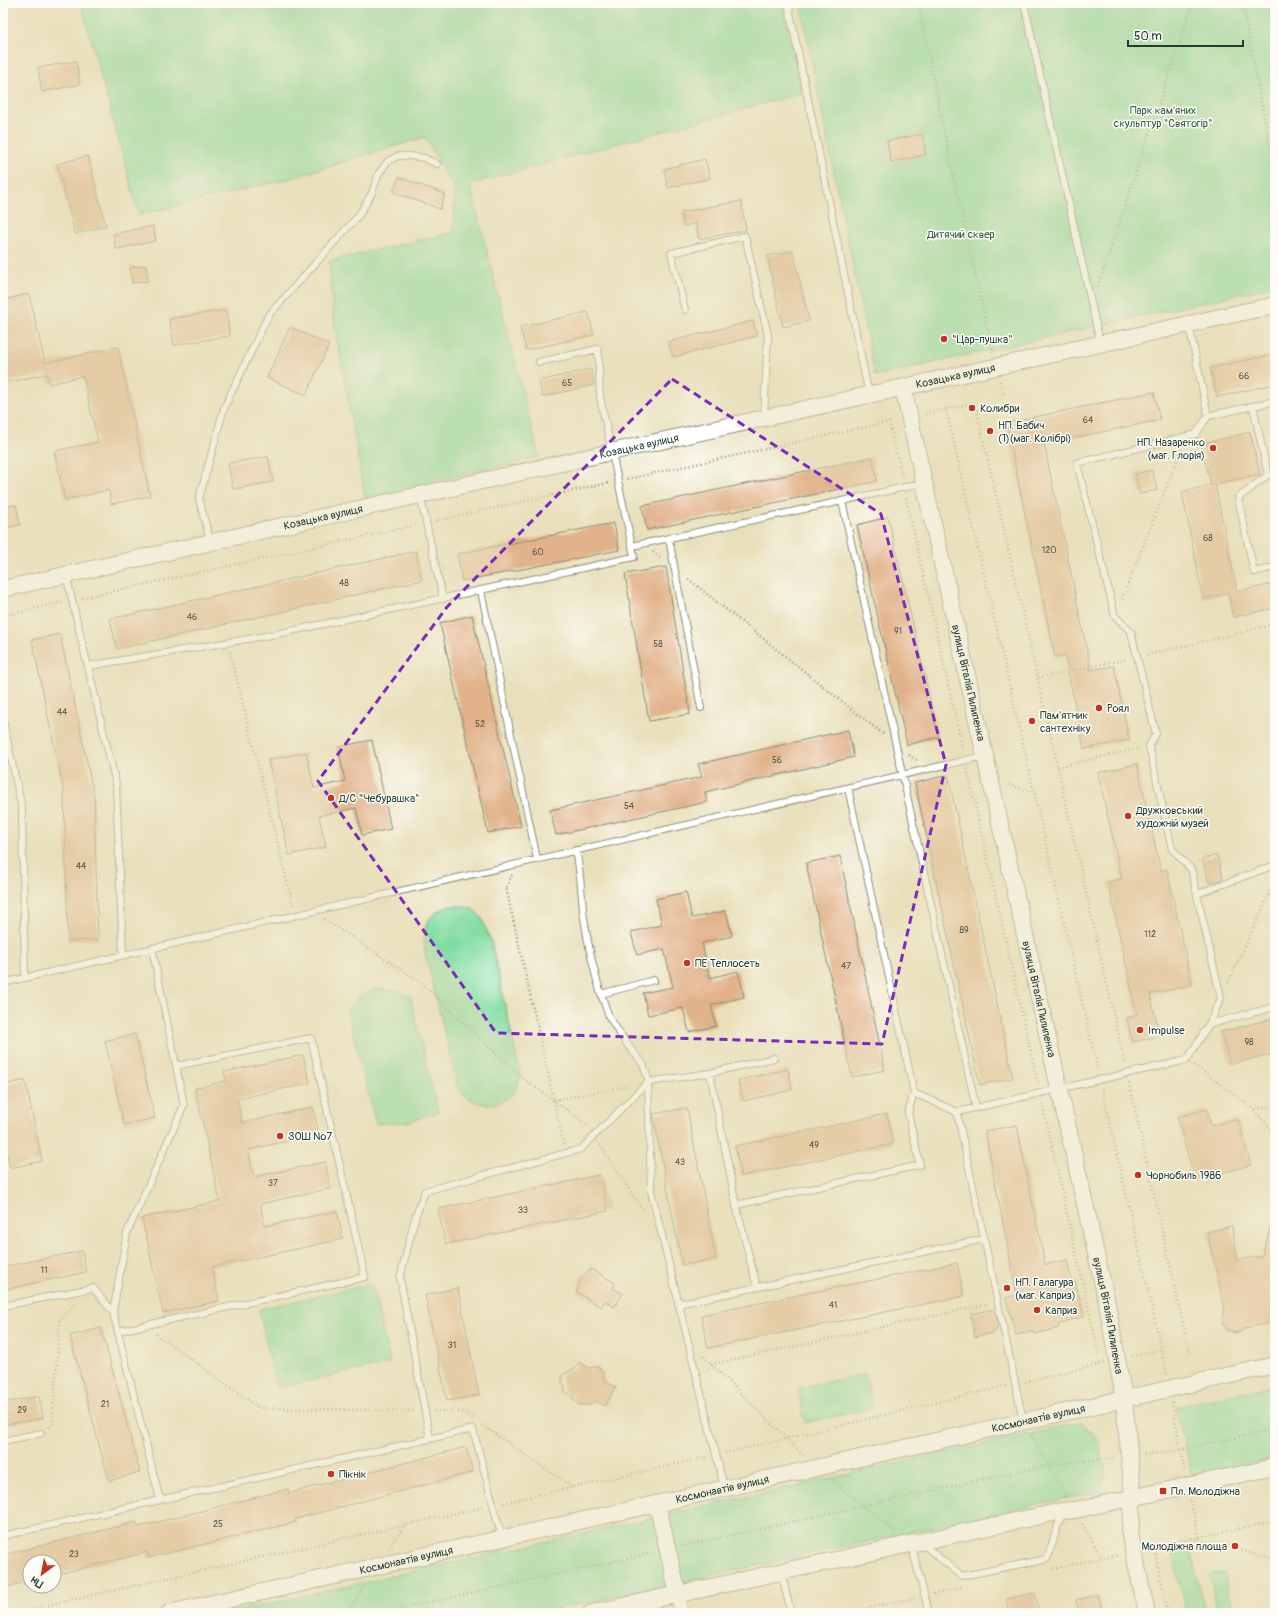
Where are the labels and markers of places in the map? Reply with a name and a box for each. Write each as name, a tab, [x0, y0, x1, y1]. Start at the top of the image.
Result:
place label: "Цар-пушка"	[952, 333, 1013, 346]
marker: "Цар-пушка"	[939, 334, 949, 344]
place label: Колибри	[980, 402, 1019, 415]
marker: Колибри	[967, 403, 977, 413]
place label: НП. Бабич (1)(маг. Колібрі)	[998, 419, 1071, 445]
marker: НП. Бабич (1)(маг. Колібрі)	[985, 426, 995, 436]
place label: НП. Назаренко (маг. Глорія)	[1136, 436, 1205, 462]
marker: НП. Назаренко (маг. Глорія)	[1208, 443, 1218, 453]
place label: Роял	[1107, 702, 1130, 715]
marker: Роял	[1094, 703, 1104, 713]
place label: Пам'ятник сантехніку	[1040, 709, 1091, 735]
marker: Пам'ятник сантехніку	[1027, 716, 1037, 726]
place label: Д/С "Чебурашка"	[338, 792, 420, 805]
marker: Д/С "Чебурашка"	[326, 793, 336, 803]
place label: Дружковський художній музей	[1135, 804, 1209, 830]
marker: Дружковський художній музей	[1123, 811, 1133, 821]
place label: ПЕ Теплосеть	[695, 957, 760, 970]
marker: ПЕ Теплосеть	[682, 958, 692, 968]
place label: Impulse	[1148, 1024, 1185, 1037]
marker: Impulse	[1135, 1025, 1145, 1035]
place label: ЗОШ №7	[288, 1130, 332, 1143]
marker: ЗОШ №7	[275, 1131, 285, 1141]
place label: Чорнобиль 1986	[1146, 1169, 1221, 1182]
marker: Чорнобиль 1986	[1133, 1170, 1143, 1180]
place label: НП. Галагура (маг. Каприз)	[1015, 1276, 1076, 1302]
marker: НП. Галагура (маг. Каприз)	[1002, 1283, 1012, 1293]
place label: Каприз	[1045, 1304, 1077, 1317]
marker: Каприз	[1032, 1305, 1042, 1315]
place label: Пікнік	[339, 1468, 367, 1481]
marker: Пікнік	[326, 1469, 336, 1479]
place label: Пл. Молодіжна	[1171, 1485, 1240, 1498]
marker: Пл. Молодіжна	[1158, 1486, 1168, 1496]
place label: Молодіжна площа	[1142, 1540, 1227, 1553]
marker: Молодіжна площа	[1230, 1541, 1240, 1551]

